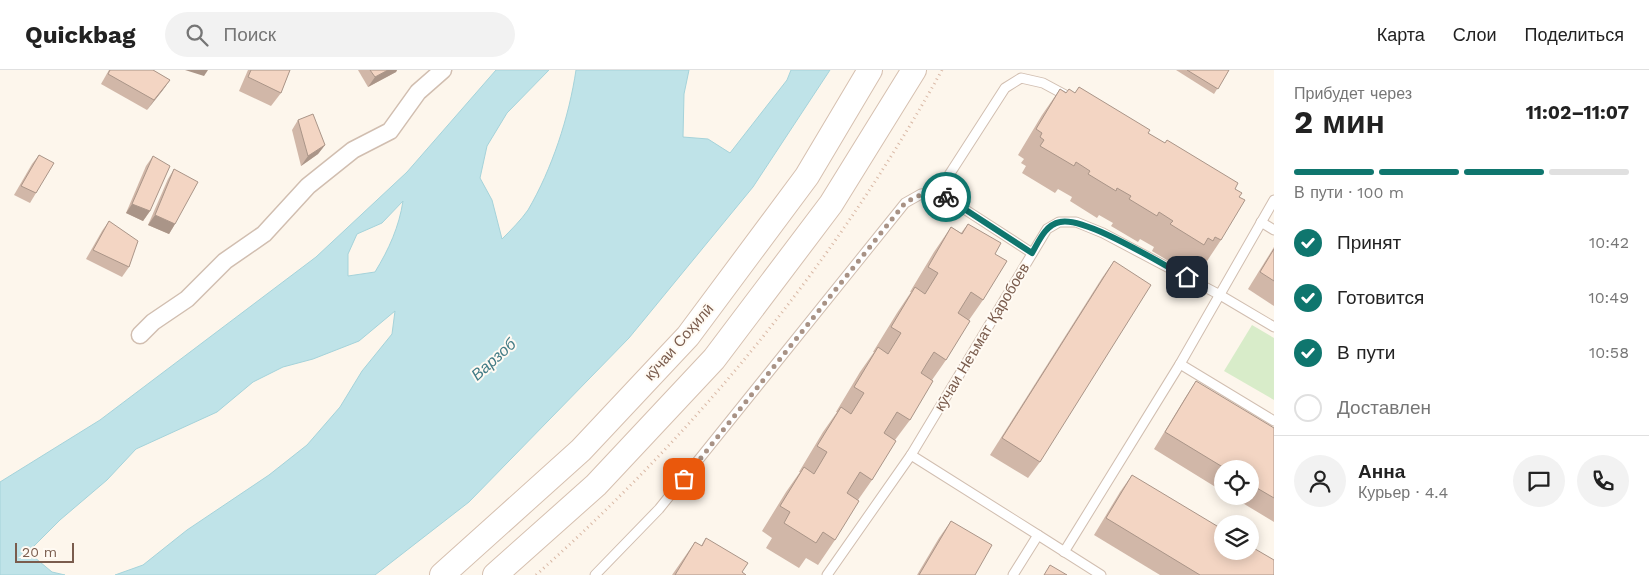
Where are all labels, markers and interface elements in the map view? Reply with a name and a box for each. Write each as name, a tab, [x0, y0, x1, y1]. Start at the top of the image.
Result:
search box	[165, 12, 515, 57]
text: Quickbag	[25, 21, 135, 49]
icon: search	[183, 21, 211, 49]
text: Поиск	[223, 23, 276, 46]
text: Карта	[1377, 24, 1425, 45]
text: Слои	[1453, 24, 1497, 45]
text: Поделиться	[1525, 24, 1624, 45]
text: Прибудет через	[1294, 84, 1412, 103]
text: 11:02–11:07	[1526, 101, 1629, 124]
text: 2 мин	[1294, 103, 1385, 141]
courier	[921, 172, 971, 222]
icon: bike	[932, 183, 960, 211]
text: В пути · 100 m	[1294, 183, 1404, 202]
icon: check	[1294, 229, 1322, 257]
text: Принят	[1337, 231, 1401, 254]
text: 10:42	[1589, 233, 1629, 252]
pin	[1166, 256, 1208, 298]
street label: кӯчаи Неъмат Қаробоев	[931, 260, 1033, 414]
icon: home	[1173, 263, 1201, 291]
icon: check	[1294, 284, 1322, 312]
text: Готовится	[1337, 286, 1424, 309]
text: 10:49	[1588, 288, 1629, 307]
street label: кӯчаи Соҳилӣ	[641, 300, 717, 384]
water label: Варзоб	[467, 334, 520, 384]
icon: check	[1294, 339, 1322, 367]
text: В пути	[1337, 341, 1395, 364]
text: 10:58	[1589, 343, 1629, 362]
text: Доставлен	[1337, 396, 1431, 419]
button: person	[1294, 455, 1346, 507]
button: chat	[1513, 455, 1565, 507]
button: phone	[1577, 455, 1629, 507]
pin	[663, 458, 705, 500]
map controls	[1214, 460, 1259, 560]
button: locate	[1214, 460, 1259, 505]
text: Анна	[1358, 460, 1405, 483]
icon: bag	[670, 465, 698, 493]
text: Курьер · 4.4	[1358, 483, 1448, 502]
button: layers	[1214, 515, 1259, 560]
scale bar	[15, 540, 74, 563]
text: 20 m	[22, 544, 57, 560]

